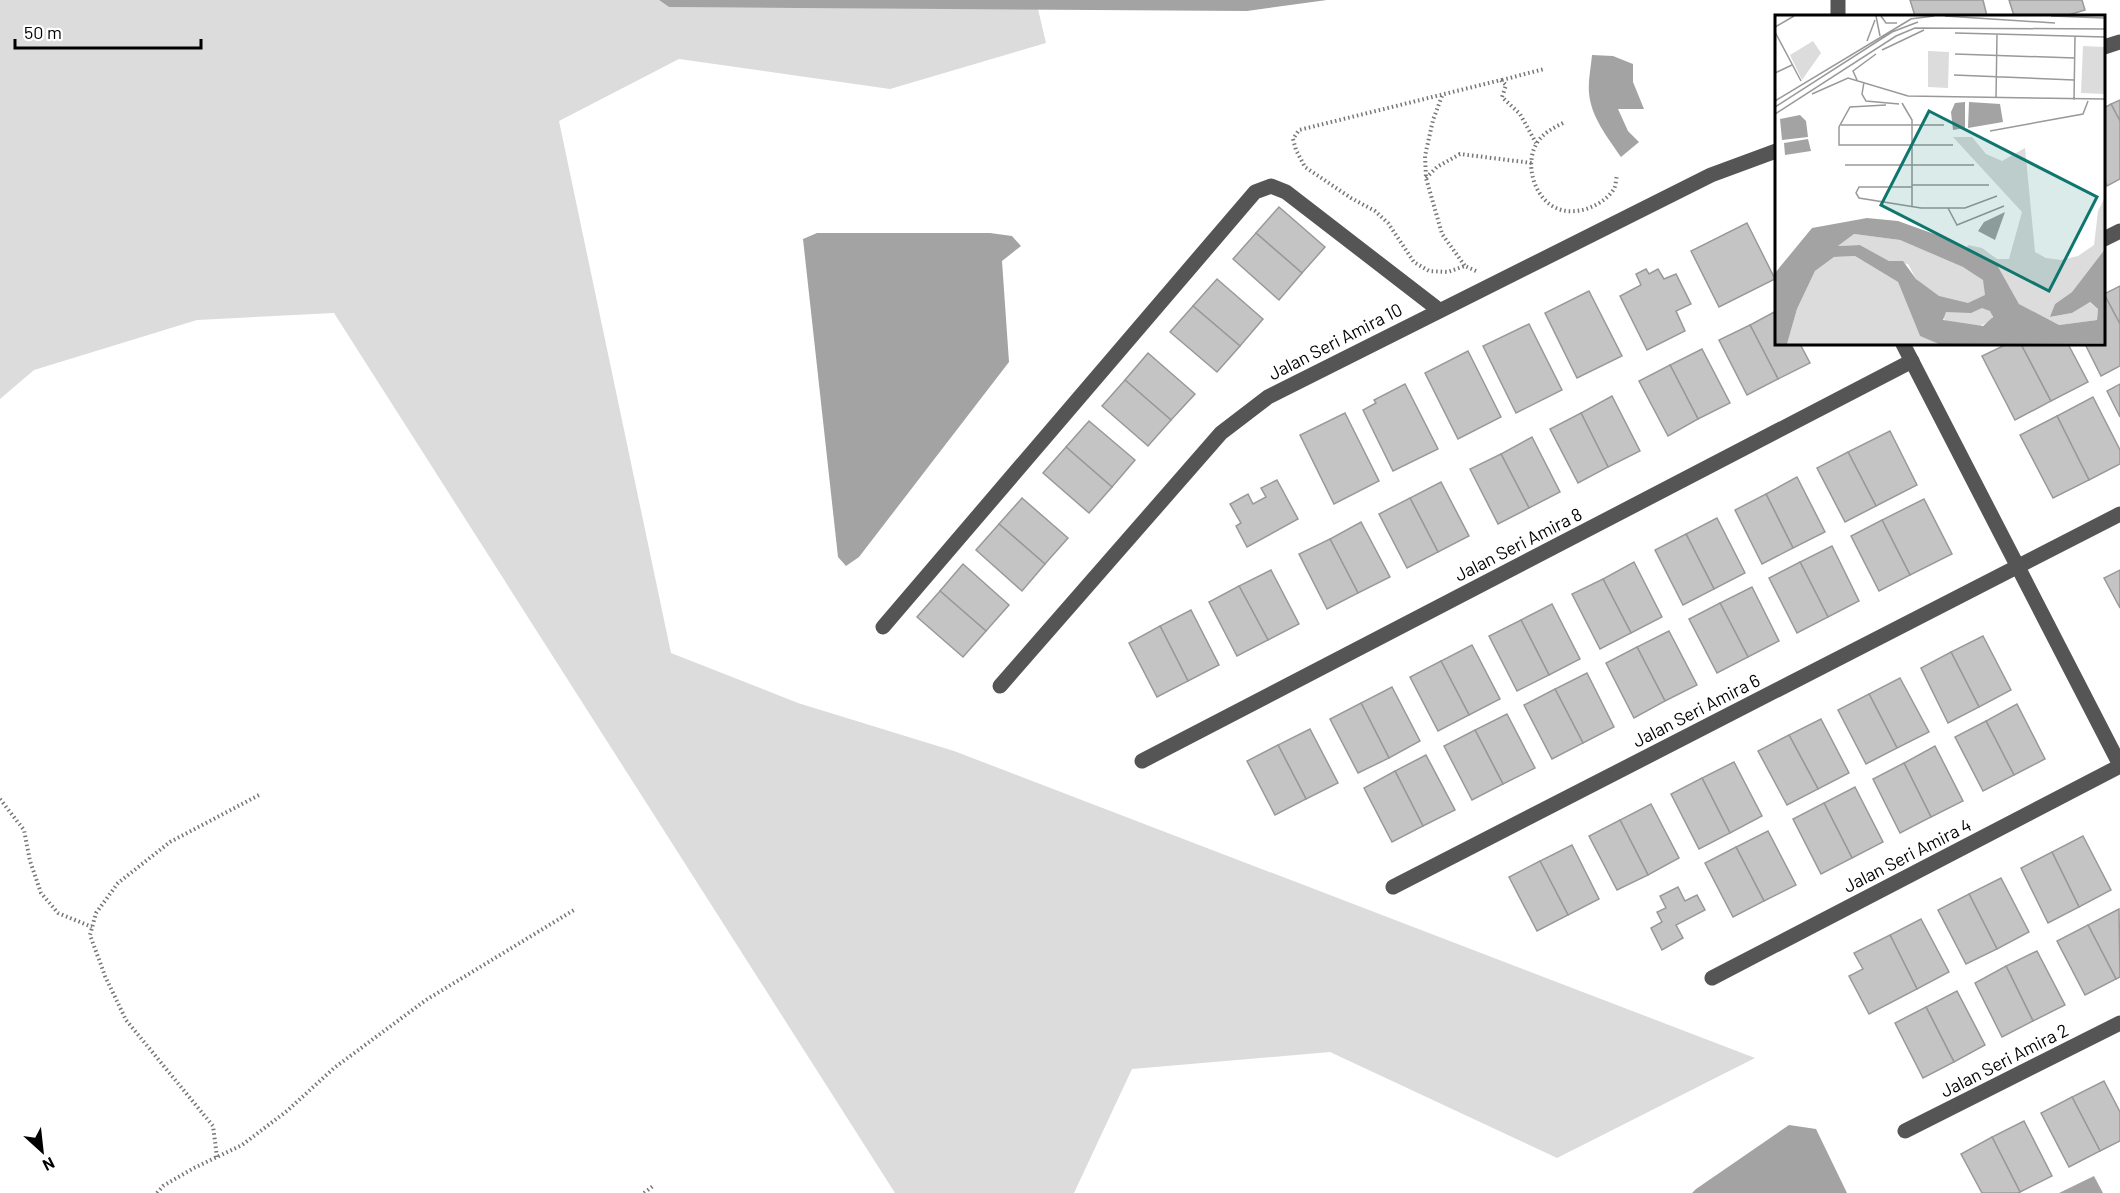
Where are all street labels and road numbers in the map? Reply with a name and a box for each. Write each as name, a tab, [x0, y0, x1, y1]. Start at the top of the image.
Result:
street label: Jalan Seri Amira 10	[1264, 298, 1406, 384]
street label: Jalan Seri Amira 8	[1451, 502, 1585, 586]
street label: Jalan Seri Amira 6	[1629, 668, 1763, 752]
street label: Jalan Seri Amira 4	[1839, 813, 1975, 897]
street label: Jalan Seri Amira 2	[1936, 1018, 2072, 1102]

